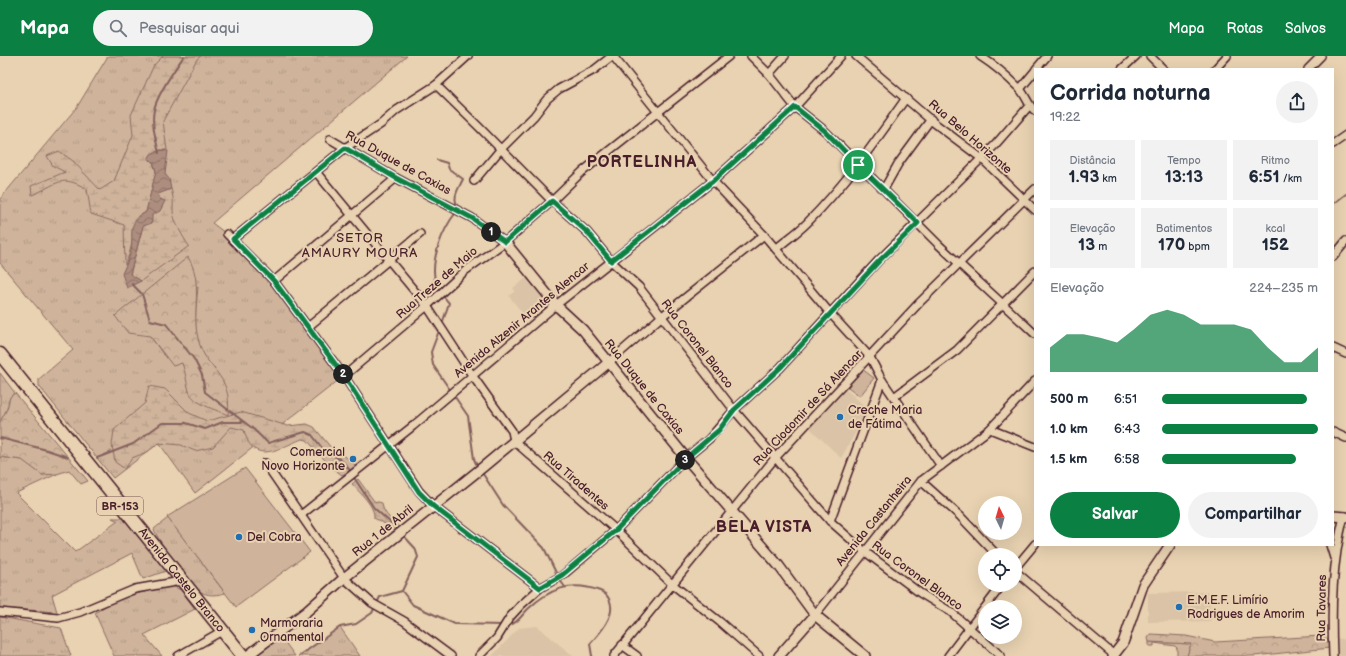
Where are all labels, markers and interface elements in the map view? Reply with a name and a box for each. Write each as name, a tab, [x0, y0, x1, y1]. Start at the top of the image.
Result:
search box	[93, 10, 373, 46]
text: Mapa	[20, 17, 69, 40]
icon: search	[107, 17, 129, 39]
text: Pesquisar aqui	[139, 19, 239, 38]
text: Mapa	[1168, 20, 1205, 37]
text: Rotas	[1227, 20, 1263, 37]
text: Salvos	[1285, 20, 1326, 37]
text: Corrida noturna	[1050, 80, 1211, 107]
button: share	[1276, 81, 1318, 123]
street label: Rua Belo Horizonte	[925, 97, 1015, 177]
text: 19:22	[1050, 109, 1081, 125]
street label: Rua Duque de Caxias	[343, 128, 453, 198]
pin	[841, 148, 875, 182]
district label: PORTELINHA	[587, 153, 697, 172]
icon: arrive	[847, 154, 869, 176]
text: Distância	[1070, 154, 1116, 167]
text: Tempo	[1167, 154, 1201, 167]
text: Ritmo	[1261, 154, 1290, 167]
text: 1.93	[1069, 167, 1099, 187]
text: 13:13	[1165, 167, 1203, 187]
text: 6:51	[1248, 167, 1280, 187]
text: km	[1099, 172, 1117, 185]
text: /km	[1280, 172, 1302, 185]
pin: 1	[481, 222, 501, 242]
text: Elevação	[1070, 222, 1116, 235]
text: Batimentos	[1156, 222, 1212, 235]
text: kcal	[1265, 222, 1285, 235]
text: 1	[489, 225, 493, 238]
district label: SETOR AMAURY MOURA	[302, 230, 418, 261]
text: 13	[1078, 235, 1095, 255]
text: 170	[1158, 235, 1185, 255]
text: 152	[1262, 235, 1289, 255]
text: m	[1095, 240, 1107, 253]
text: bpm	[1185, 240, 1210, 253]
street label: Rua Treze de Maio	[393, 244, 481, 322]
street label: Avenida Alzenir Arantes Alencar	[451, 259, 593, 381]
text: Elevação	[1050, 280, 1104, 296]
text: 224–235 m	[1249, 280, 1318, 296]
street label: Rua Coronel Blanco	[658, 296, 737, 392]
street label: Rua Duque de Caxias	[601, 336, 687, 438]
street label: Rua Clodomir de Sá Alencar	[750, 347, 866, 469]
pin: 2	[333, 364, 353, 384]
text: 2	[340, 367, 346, 380]
text: 500 m	[1050, 391, 1088, 407]
text: 6:51	[1114, 391, 1137, 407]
place label: Creche Maria de Fátima	[848, 403, 922, 432]
marker: Creche Maria de Fátima	[835, 412, 845, 422]
text: 1.0 km	[1050, 421, 1088, 437]
text: 6:43	[1114, 421, 1141, 437]
place label: Comercial Novo Horizonte	[261, 445, 345, 474]
street label: Rua Tiradentes	[540, 448, 612, 514]
pin: 3	[675, 450, 695, 470]
text: 1.5 km	[1050, 451, 1087, 467]
text: 6:58	[1114, 451, 1140, 467]
text: 3	[682, 453, 688, 466]
marker: Comercial Novo Horizonte	[348, 454, 358, 464]
street label: Avenida Castanheira	[833, 473, 915, 569]
button: Salvar	[1050, 492, 1180, 538]
button: Compartilhar	[1188, 492, 1318, 538]
north arrow	[978, 496, 1022, 540]
map controls	[978, 496, 1022, 644]
road number: BR-153	[97, 497, 143, 515]
street label: Rua 1 de Abril	[349, 502, 417, 560]
district label: BELA VISTA	[716, 518, 812, 537]
street label: Avenida Castelo Branco	[135, 525, 228, 635]
place label: Del Cobra	[247, 530, 302, 545]
marker: Del Cobra	[234, 532, 244, 542]
street label: Rua Coronel Blanco	[869, 538, 966, 614]
button: locate	[978, 548, 1022, 592]
street label: Rua Tavares	[1314, 574, 1330, 642]
place label: E.M.E.F. Limírio Rodrigues de Amorim	[1187, 593, 1305, 622]
button: layers	[978, 600, 1022, 644]
marker: E.M.E.F. Limírio Rodrigues de Amorim	[1174, 602, 1184, 612]
place label: Marmoraria Ornamental	[260, 616, 324, 645]
marker: Marmoraria Ornamental	[247, 625, 257, 635]

